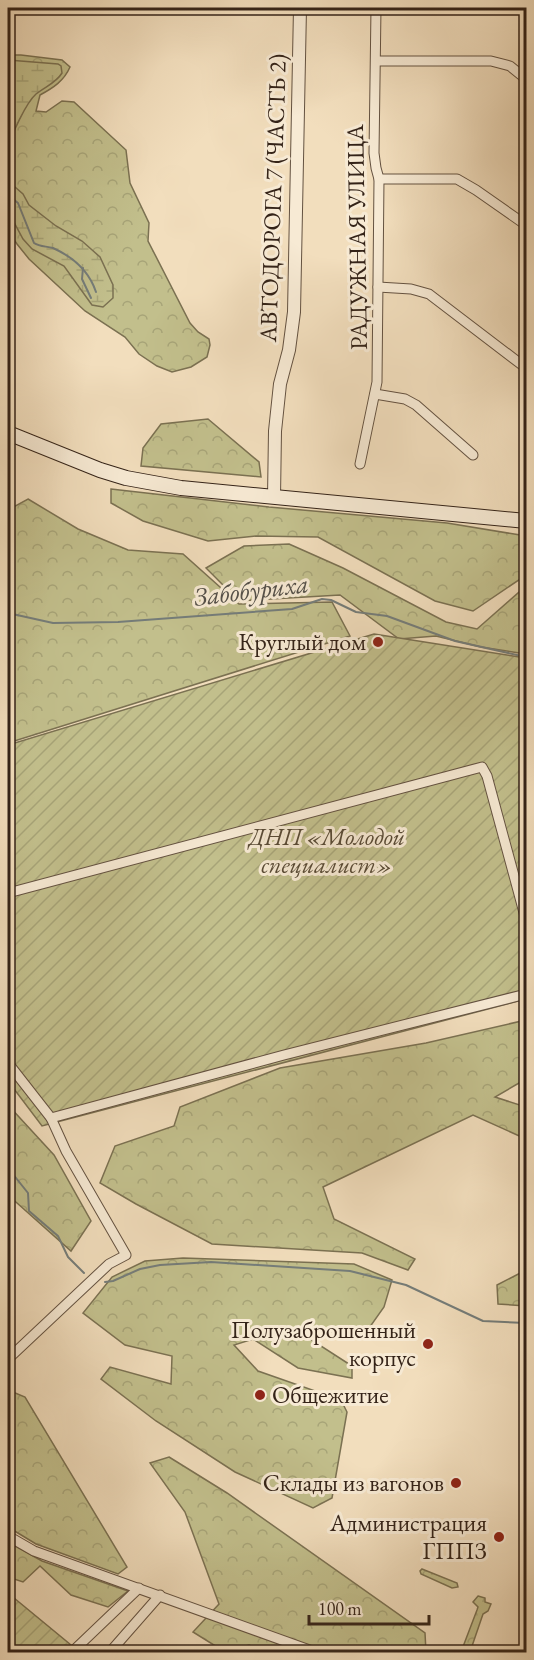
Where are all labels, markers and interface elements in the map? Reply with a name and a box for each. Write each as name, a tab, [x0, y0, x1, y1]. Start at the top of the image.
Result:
street label: АВТОДОРОГА 7 (ЧАСТЬ 2)	[252, 53, 293, 344]
street label: РАДУЖНАЯ УЛИЦА	[339, 124, 374, 350]
water label: Забобуриха	[192, 566, 310, 614]
place label: Круглый дом	[239, 626, 366, 657]
marker: Круглый дом	[371, 635, 385, 649]
park label: ДНП «Молодой специалист»	[247, 821, 405, 880]
place label: Полузаброшенный корпус	[231, 1314, 416, 1373]
marker: Полузаброшенный корпус	[421, 1337, 435, 1351]
place label: Общежитие	[272, 1379, 389, 1410]
marker: Общежитие	[253, 1388, 267, 1402]
place label: Склады из вагонов	[263, 1467, 444, 1498]
marker: Склады из вагонов	[449, 1476, 463, 1490]
place label: Администрация ГППЗ	[329, 1507, 487, 1566]
marker: Администрация ГППЗ	[492, 1530, 506, 1544]
scale bar	[309, 1588, 429, 1626]
text: 100 m	[318, 1597, 362, 1620]

